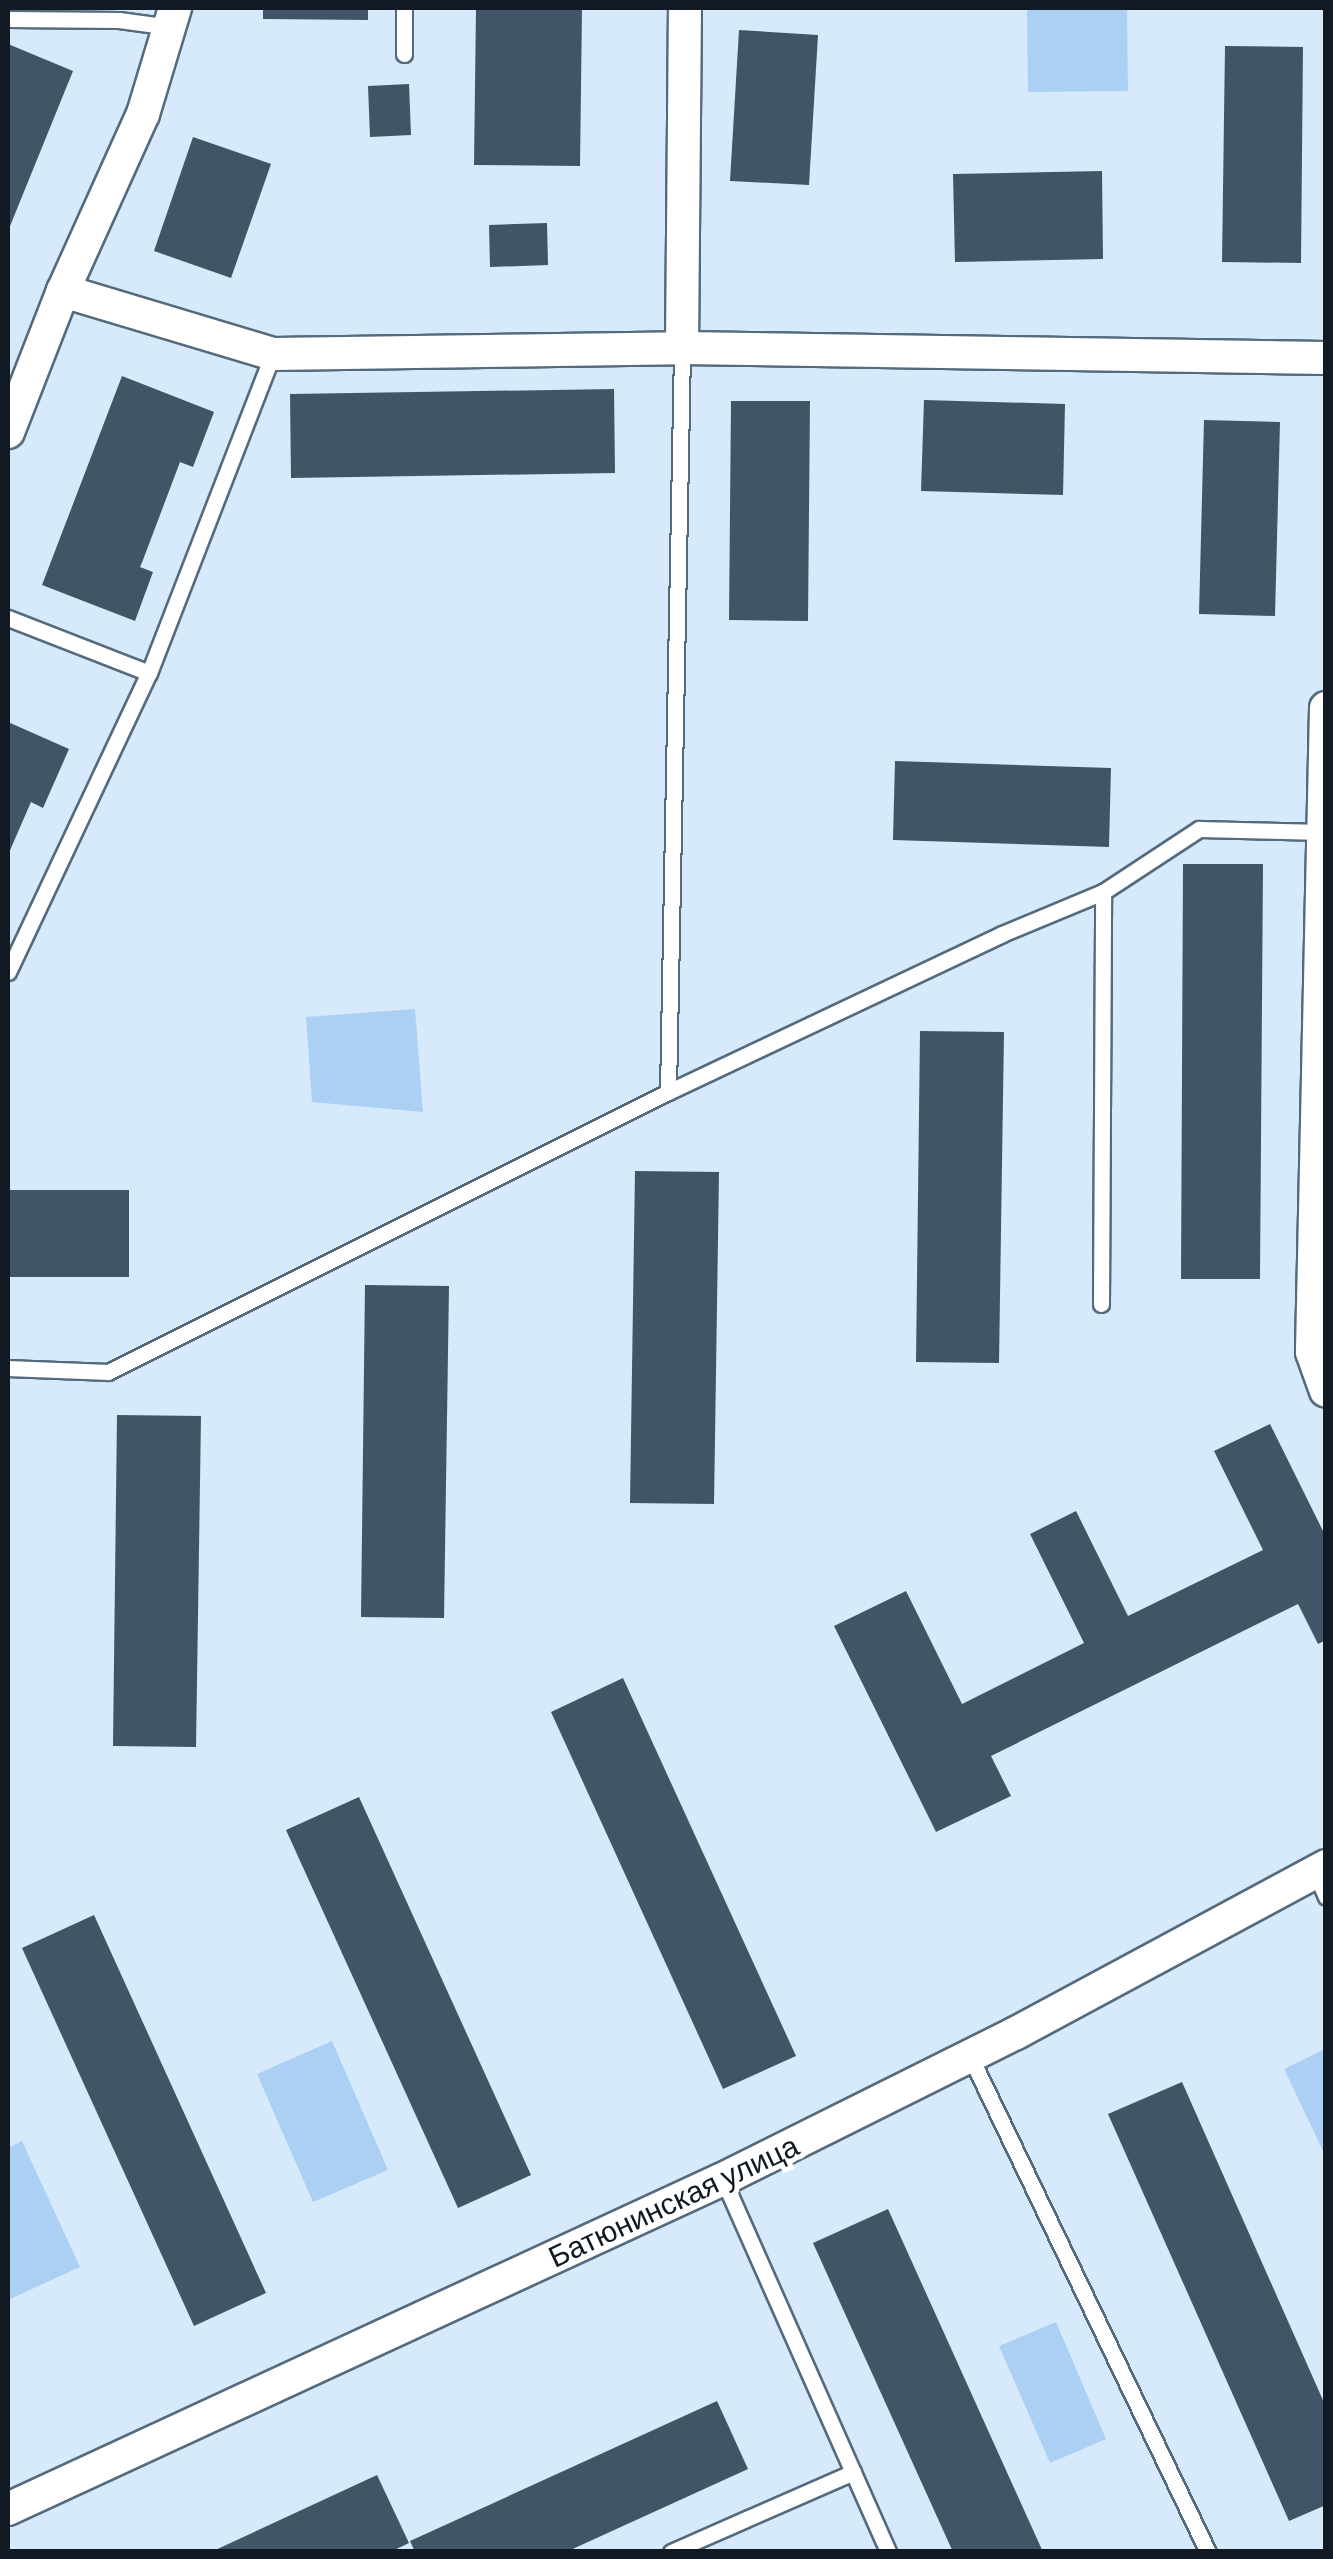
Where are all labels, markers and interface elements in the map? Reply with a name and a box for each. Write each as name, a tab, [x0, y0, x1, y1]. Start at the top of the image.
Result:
street label: Батюнинская улица	[542, 2126, 804, 2274]

